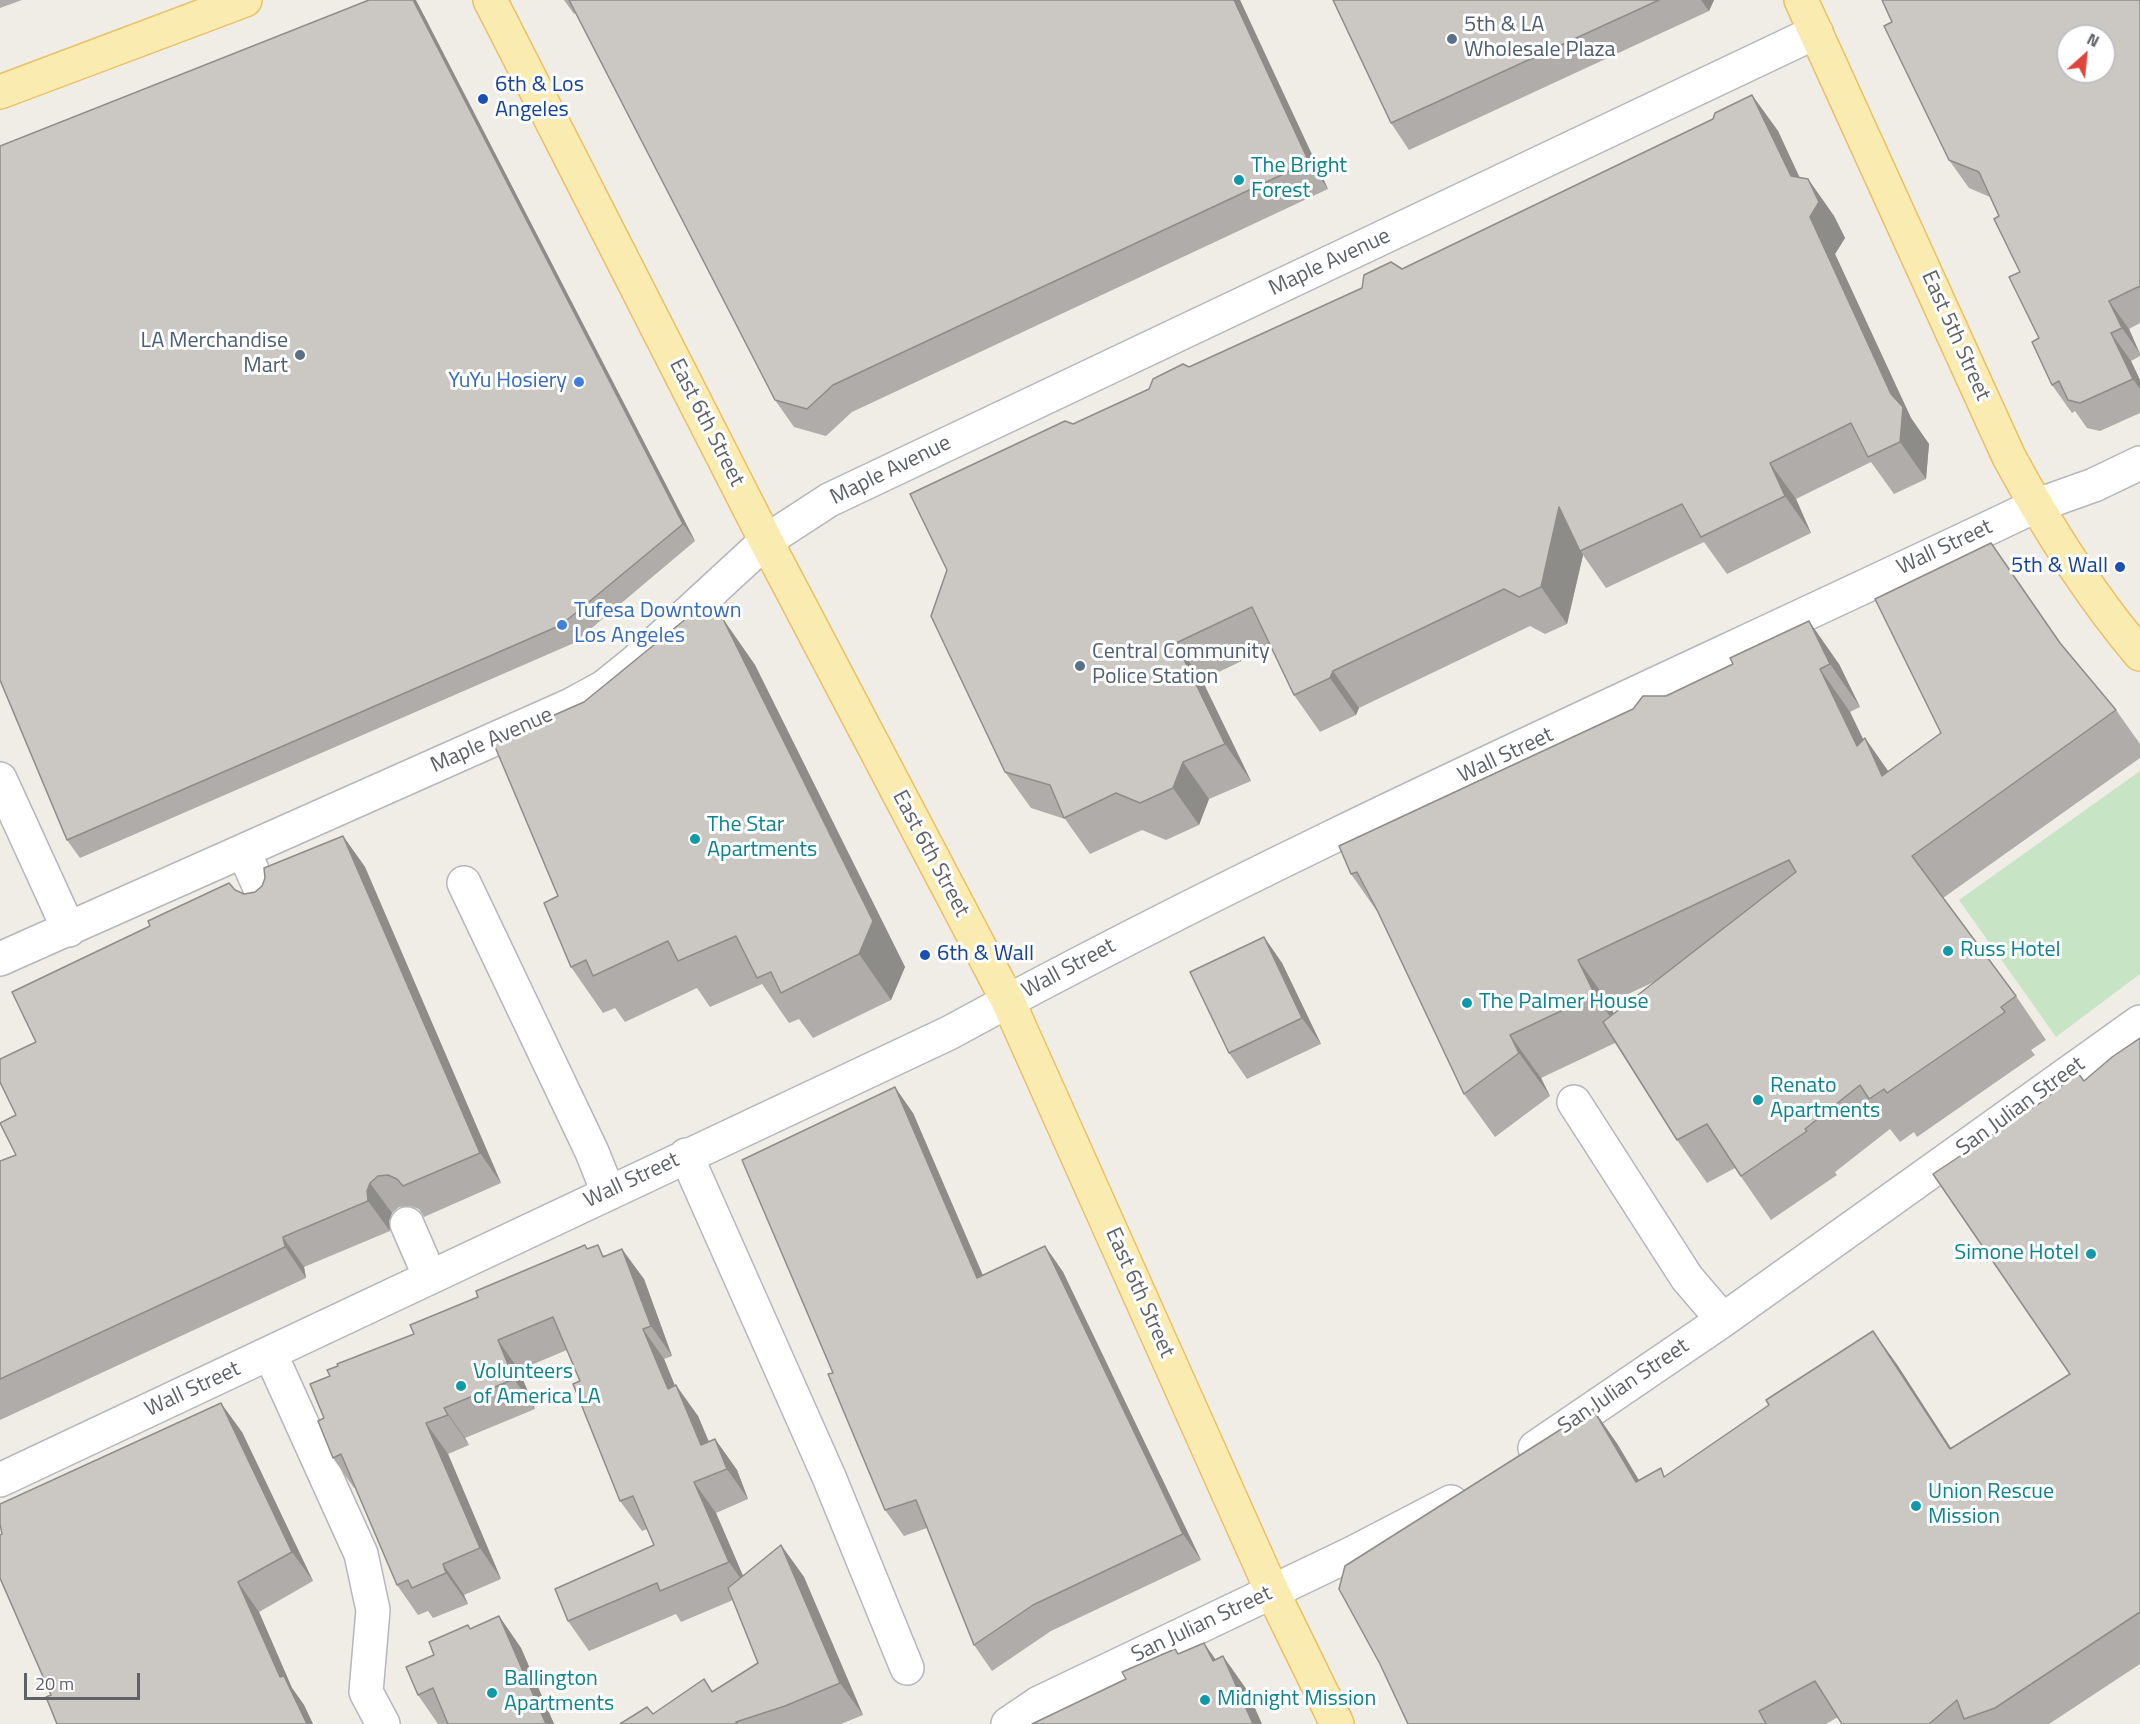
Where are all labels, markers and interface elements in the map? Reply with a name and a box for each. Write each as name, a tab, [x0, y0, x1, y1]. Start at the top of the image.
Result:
place label: 5th & LA Wholesale Plaza	[1464, 13, 1616, 64]
north arrow	[2056, 24, 2116, 84]
text: N	[2083, 27, 2104, 53]
marker: 5th & LA Wholesale Plaza	[1445, 32, 1459, 46]
place label: 6th & Los Angeles	[495, 73, 584, 124]
marker: 6th & Los Angeles	[476, 92, 490, 106]
place label: The Bright Forest	[1251, 154, 1347, 206]
marker: The Bright Forest	[1232, 173, 1246, 187]
street label: Maple Avenue	[1265, 223, 1395, 303]
street label: East 5th Street	[1915, 267, 1995, 405]
place label: LA Merchandise Mart	[141, 329, 288, 380]
marker: LA Merchandise Mart	[293, 348, 307, 362]
street label: East 6th Street	[663, 355, 749, 491]
place label: YuYu Hosiery	[448, 369, 567, 395]
marker: YuYu Hosiery	[572, 375, 586, 389]
street label: Maple Avenue	[826, 430, 956, 512]
street label: Wall Street	[1893, 515, 1997, 581]
place label: 5th & Wall	[2011, 554, 2108, 580]
marker: 5th & Wall	[2113, 560, 2127, 574]
place label: Tufesa Downtown Los Angeles	[574, 599, 742, 650]
marker: Tufesa Downtown Los Angeles	[555, 618, 569, 632]
place label: Central Community Police Station	[1092, 640, 1270, 692]
marker: Central Community Police Station	[1073, 659, 1087, 673]
street label: Maple Avenue	[427, 702, 557, 780]
street label: Wall Street	[1454, 723, 1558, 789]
street label: East 6th Street	[886, 786, 974, 922]
place label: The Star Apartments	[707, 813, 817, 864]
marker: The Star Apartments	[688, 832, 702, 846]
street label: Wall Street	[1018, 933, 1120, 1005]
place label: Russ Hotel	[1960, 938, 2061, 964]
place label: 6th & Wall	[937, 942, 1034, 968]
marker: Russ Hotel	[1941, 944, 1955, 958]
marker: 6th & Wall	[918, 948, 932, 962]
place label: The Palmer House	[1479, 990, 1649, 1016]
marker: The Palmer House	[1460, 996, 1474, 1010]
street label: San Julian Street	[1952, 1052, 2090, 1162]
place label: Renato Apartments	[1770, 1074, 1880, 1126]
marker: Renato Apartments	[1751, 1093, 1765, 1107]
street label: Wall Street	[580, 1148, 684, 1214]
street label: East 6th Street	[1099, 1224, 1179, 1362]
place label: Simone Hotel	[1954, 1241, 2079, 1267]
marker: Simone Hotel	[2084, 1247, 2098, 1261]
street label: San Julian Street	[1554, 1334, 1694, 1440]
street label: Wall Street	[141, 1357, 245, 1423]
place label: Volunteers of America LA	[473, 1360, 601, 1412]
marker: Volunteers of America LA	[454, 1379, 468, 1393]
place label: Union Rescue Mission	[1928, 1480, 2054, 1532]
marker: Union Rescue Mission	[1909, 1499, 1923, 1513]
street label: San Julian Street	[1128, 1581, 1276, 1669]
scale bar	[27, 1661, 142, 1699]
place label: Ballington Apartments	[504, 1667, 614, 1718]
text: 20 m	[35, 1670, 74, 1697]
marker: Ballington Apartments	[485, 1686, 499, 1700]
place label: Midnight Mission	[1217, 1687, 1376, 1713]
marker: Midnight Mission	[1198, 1693, 1212, 1707]

